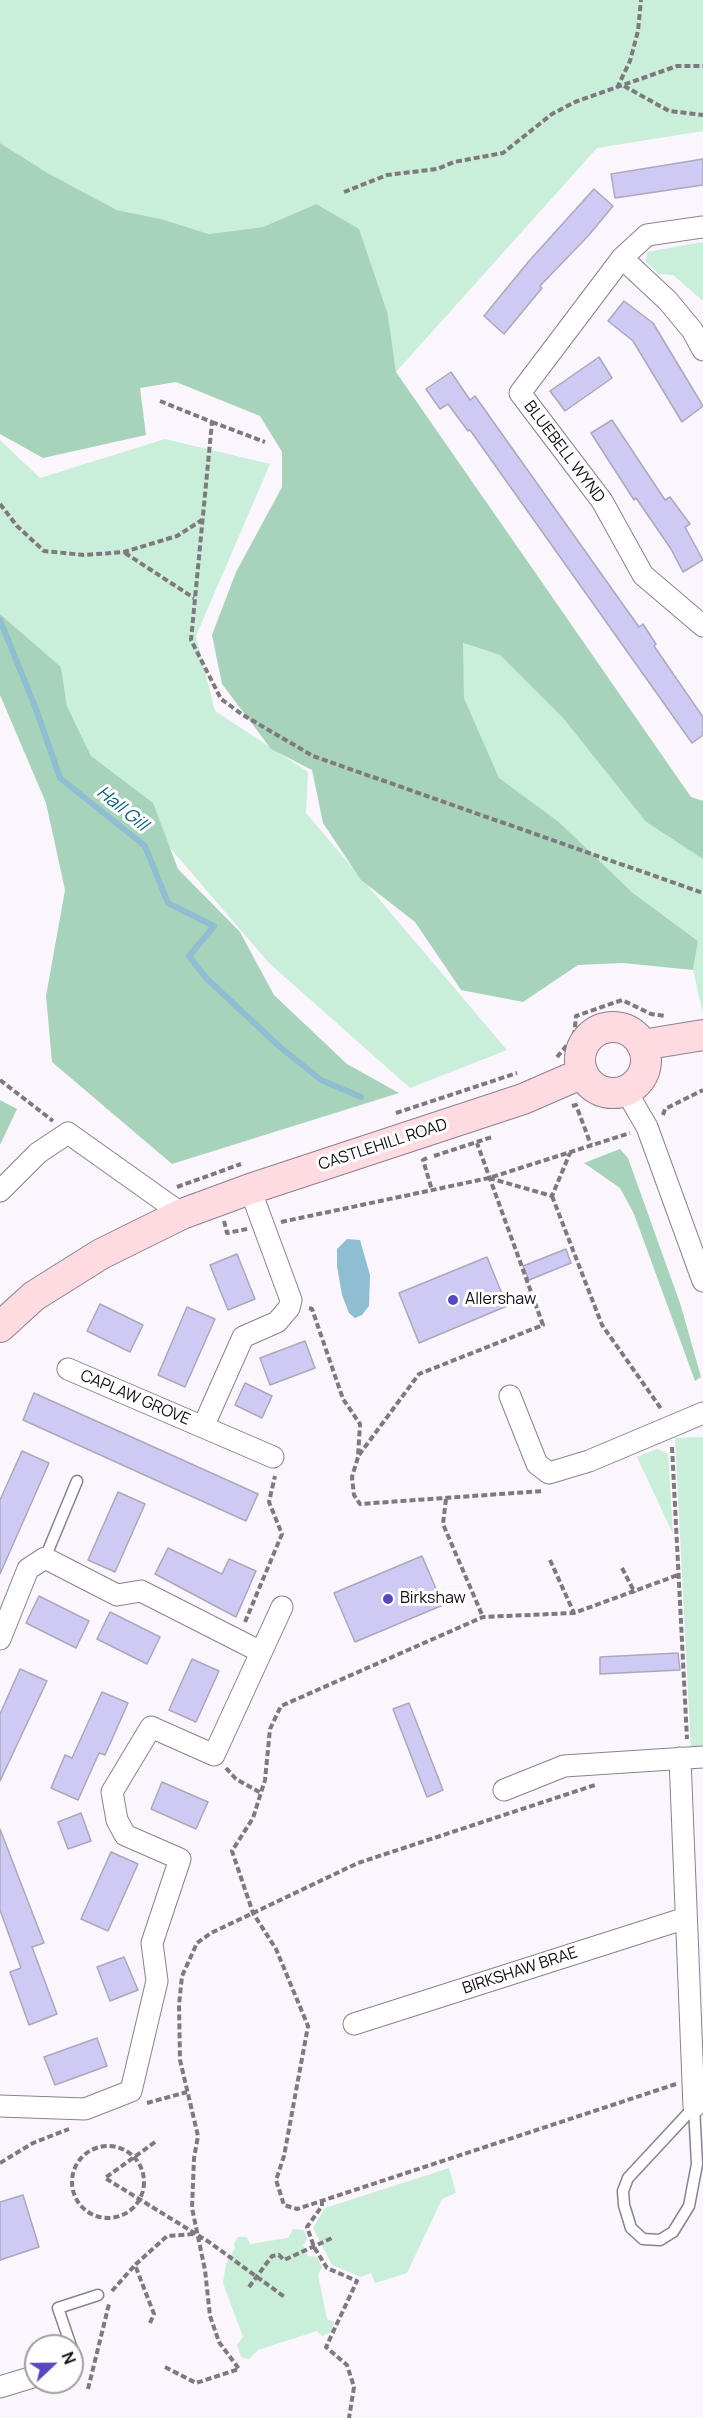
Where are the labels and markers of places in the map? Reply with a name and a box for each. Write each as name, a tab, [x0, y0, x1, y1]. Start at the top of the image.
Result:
place label: Allershaw	[465, 1290, 536, 1310]
marker: Allershaw	[446, 1293, 460, 1307]
place label: Birkshaw	[400, 1589, 466, 1609]
marker: Birkshaw	[381, 1592, 395, 1606]

